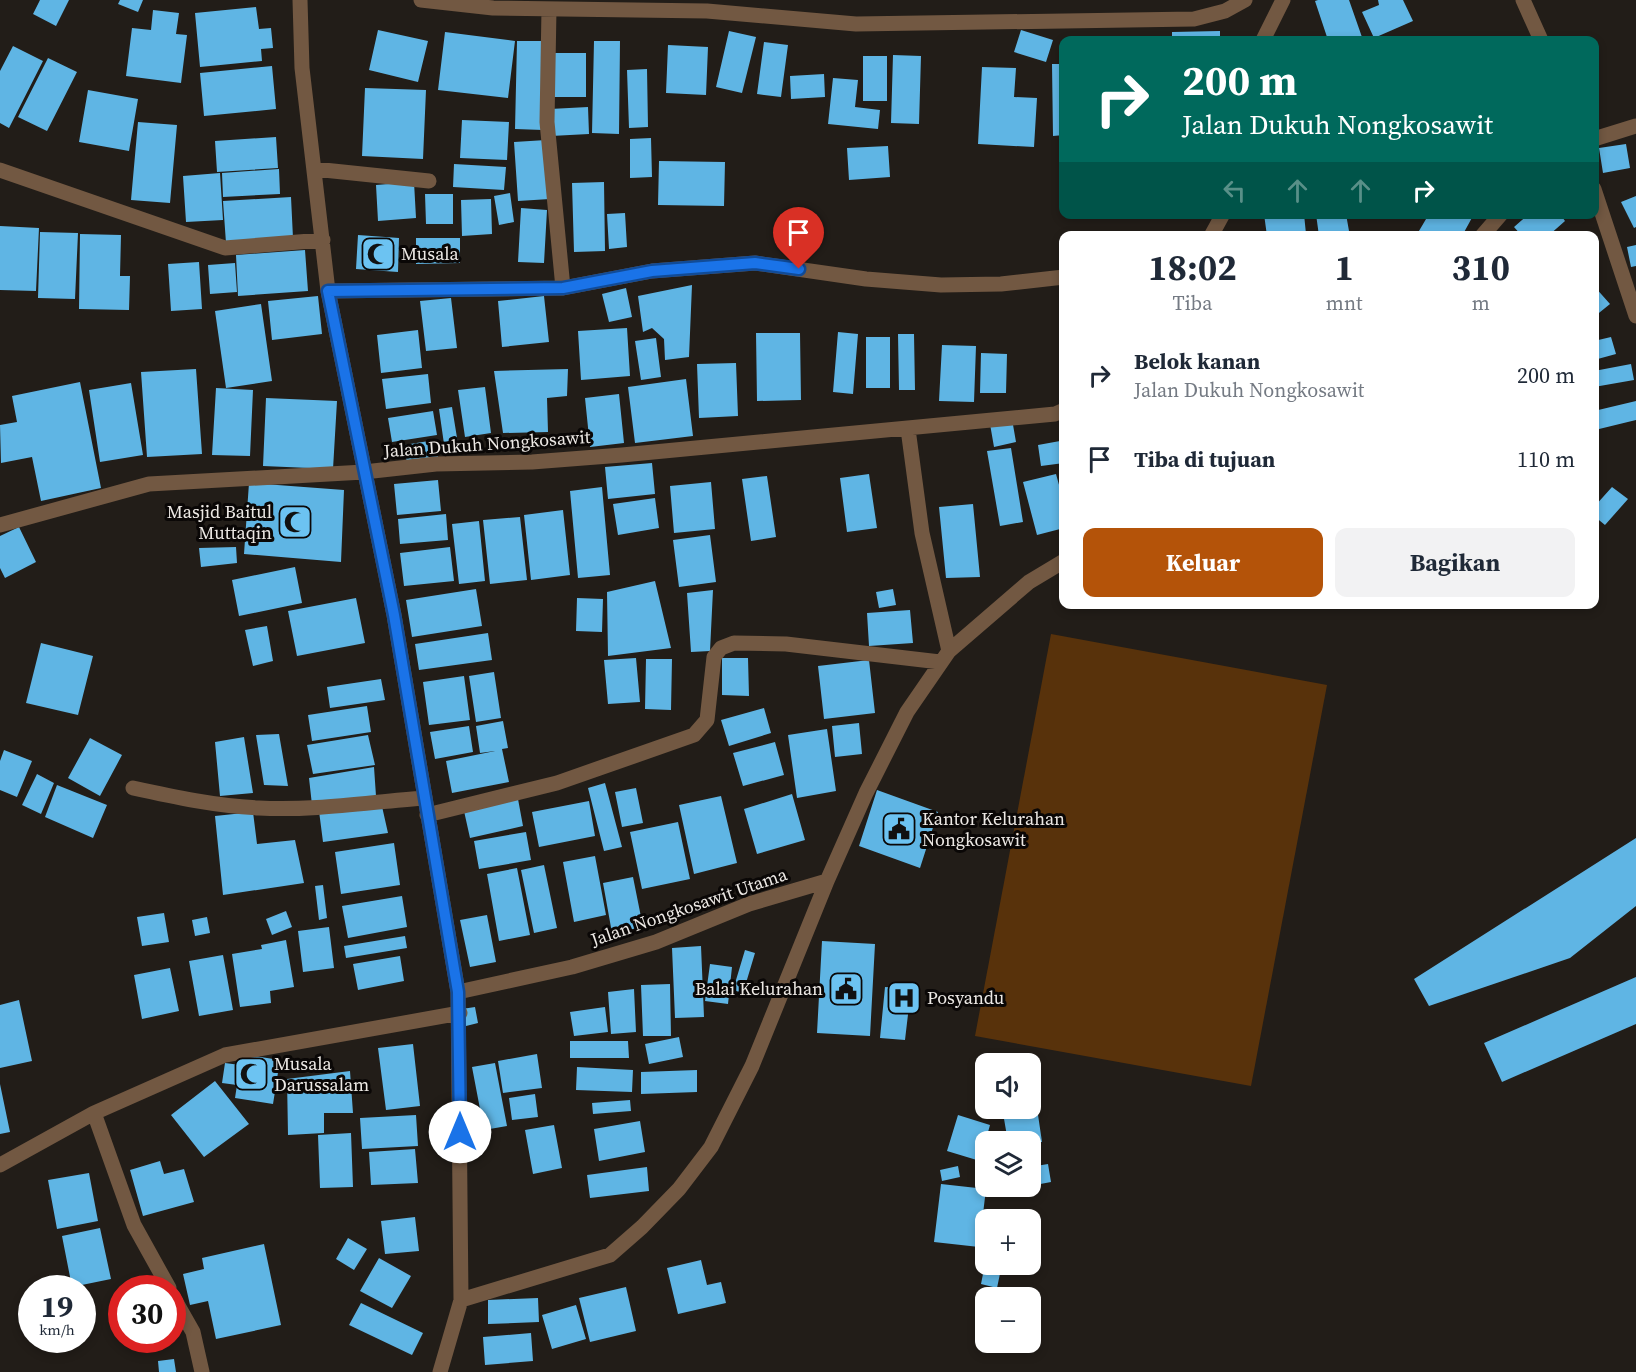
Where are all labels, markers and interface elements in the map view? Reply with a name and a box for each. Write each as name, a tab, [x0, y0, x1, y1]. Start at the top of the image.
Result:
text: 200 m	[1182, 51, 1297, 109]
icon: right	[1083, 60, 1161, 138]
text: Jalan Dukuh Nongkosawit	[1182, 106, 1493, 143]
icon: left	[1218, 174, 1251, 207]
icon: ahead	[1281, 174, 1314, 207]
icon: ahead	[1344, 174, 1377, 207]
icon: right	[1407, 174, 1440, 207]
pin	[773, 207, 824, 269]
icon: arrive	[782, 216, 815, 249]
mosque icon: Musala	[360, 236, 396, 272]
place label: Musala	[401, 241, 460, 266]
text: 18:02	[1148, 243, 1237, 292]
text: 1	[1334, 243, 1354, 292]
text: 310	[1451, 243, 1510, 292]
text: Tiba	[1173, 289, 1212, 317]
text: mnt	[1326, 289, 1362, 317]
text: m	[1472, 289, 1490, 317]
text: Belok kanan	[1134, 346, 1260, 376]
icon: right	[1083, 359, 1116, 392]
text: 200 m	[1517, 360, 1575, 390]
text: Jalan Dukuh Nongkosawit	[1134, 376, 1364, 404]
street label: Jalan Dukuh Nongkosawit	[382, 424, 591, 463]
icon: arrive	[1083, 443, 1116, 476]
text: Tiba di tujuan	[1134, 444, 1275, 474]
text: 110 m	[1517, 444, 1575, 474]
place label: Masjid Baitul Muttaqin	[167, 499, 272, 545]
mosque icon: Masjid Baitul Muttaqin	[277, 504, 313, 540]
button: Keluar	[1083, 528, 1323, 597]
button: Bagikan	[1335, 528, 1575, 597]
place label: Kantor Kelurahan Nongkosawit	[922, 806, 1065, 852]
public building icon: Kantor Kelurahan Nongkosawit	[881, 811, 917, 847]
street label: Jalan Nongkosawit Utama	[586, 861, 791, 952]
public building icon: Balai Kelurahan	[828, 971, 864, 1007]
place label: Balai Kelurahan	[695, 976, 823, 1001]
hospital icon: Posyandu	[886, 980, 922, 1016]
place label: Posyandu	[927, 985, 1004, 1010]
place label: Musala Darussalam	[274, 1051, 369, 1097]
map controls	[975, 1053, 1041, 1353]
button: sound	[975, 1053, 1041, 1119]
mosque icon: Musala Darussalam	[233, 1056, 269, 1092]
position arrow	[428, 1100, 492, 1164]
button: layers	[975, 1131, 1041, 1197]
button: +	[975, 1209, 1041, 1275]
speed limit sign: 30	[108, 1275, 186, 1353]
text: 19	[41, 1286, 73, 1327]
button: −	[975, 1287, 1041, 1353]
text: km/h	[39, 1319, 75, 1340]

